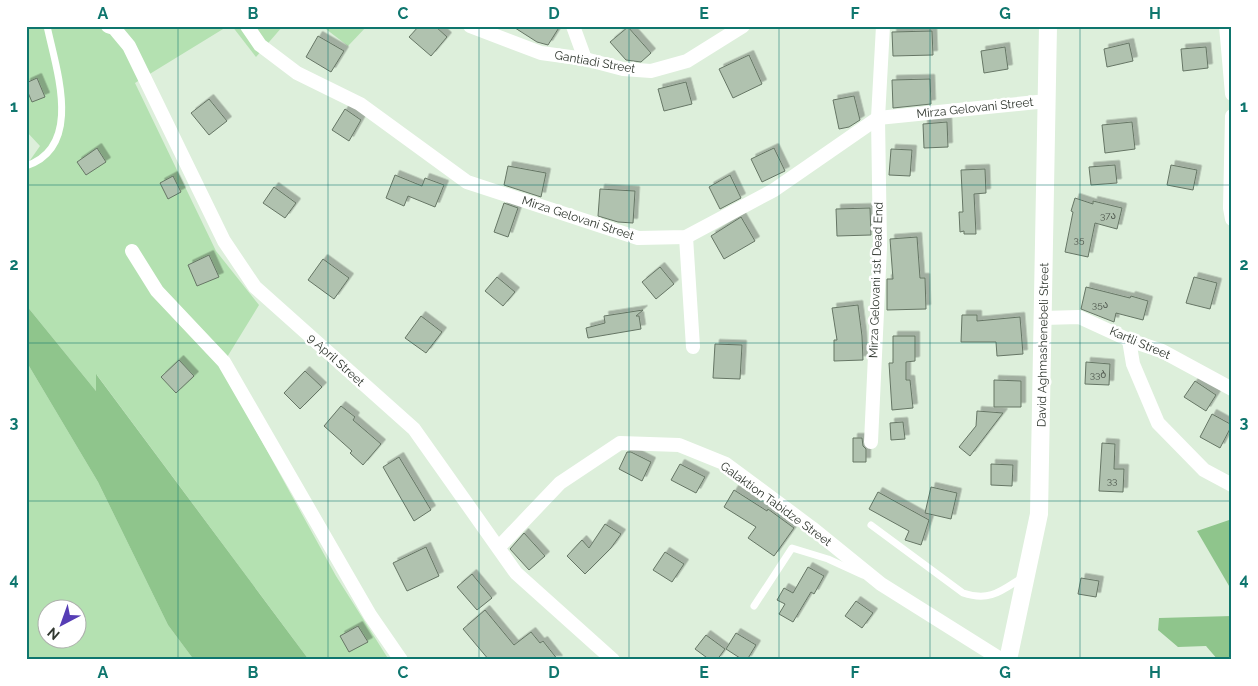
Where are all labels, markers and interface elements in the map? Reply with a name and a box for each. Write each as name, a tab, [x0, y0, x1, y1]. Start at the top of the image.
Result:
text: A	[98, 4, 109, 23]
text: B	[248, 4, 259, 23]
text: C	[398, 4, 409, 23]
text: D	[548, 4, 560, 23]
text: E	[699, 4, 709, 23]
text: F	[850, 4, 860, 23]
text: G	[999, 4, 1011, 23]
text: H	[1149, 4, 1161, 23]
street label: Gantiadi Street	[554, 48, 636, 76]
street label: Mirza Gelovani Street	[916, 95, 1034, 121]
text: 1	[10, 97, 18, 116]
text: 1	[1240, 97, 1248, 116]
street label: Mirza Gelovani Street	[520, 193, 636, 243]
street label: Mirza Gelovani 1st Dead End	[866, 202, 886, 358]
house number: 37ა	[1100, 210, 1116, 221]
house number: 35	[1074, 234, 1085, 245]
text: 2	[9, 255, 19, 274]
text: 2	[1239, 255, 1249, 274]
street label: David Aghmashenebeli Street	[1035, 263, 1051, 427]
house number: 35ა	[1092, 299, 1108, 310]
street label: Kartli Street	[1107, 324, 1173, 362]
street label: 9 April Street	[305, 331, 367, 389]
house number: 33ბ	[1090, 369, 1106, 380]
text: 3	[10, 413, 19, 432]
text: 3	[1240, 413, 1249, 432]
street label: Galaktion Tabidze Street	[718, 459, 834, 549]
house number: 33	[1107, 475, 1117, 486]
text: 4	[9, 570, 19, 589]
text: 4	[1239, 570, 1249, 589]
north arrow	[38, 598, 88, 648]
text: N	[44, 624, 63, 643]
text: A	[98, 663, 109, 682]
text: B	[248, 663, 259, 682]
text: C	[398, 663, 409, 682]
text: D	[548, 663, 560, 682]
text: E	[699, 663, 709, 682]
text: F	[850, 663, 860, 682]
text: G	[999, 663, 1011, 682]
text: H	[1149, 663, 1161, 682]

